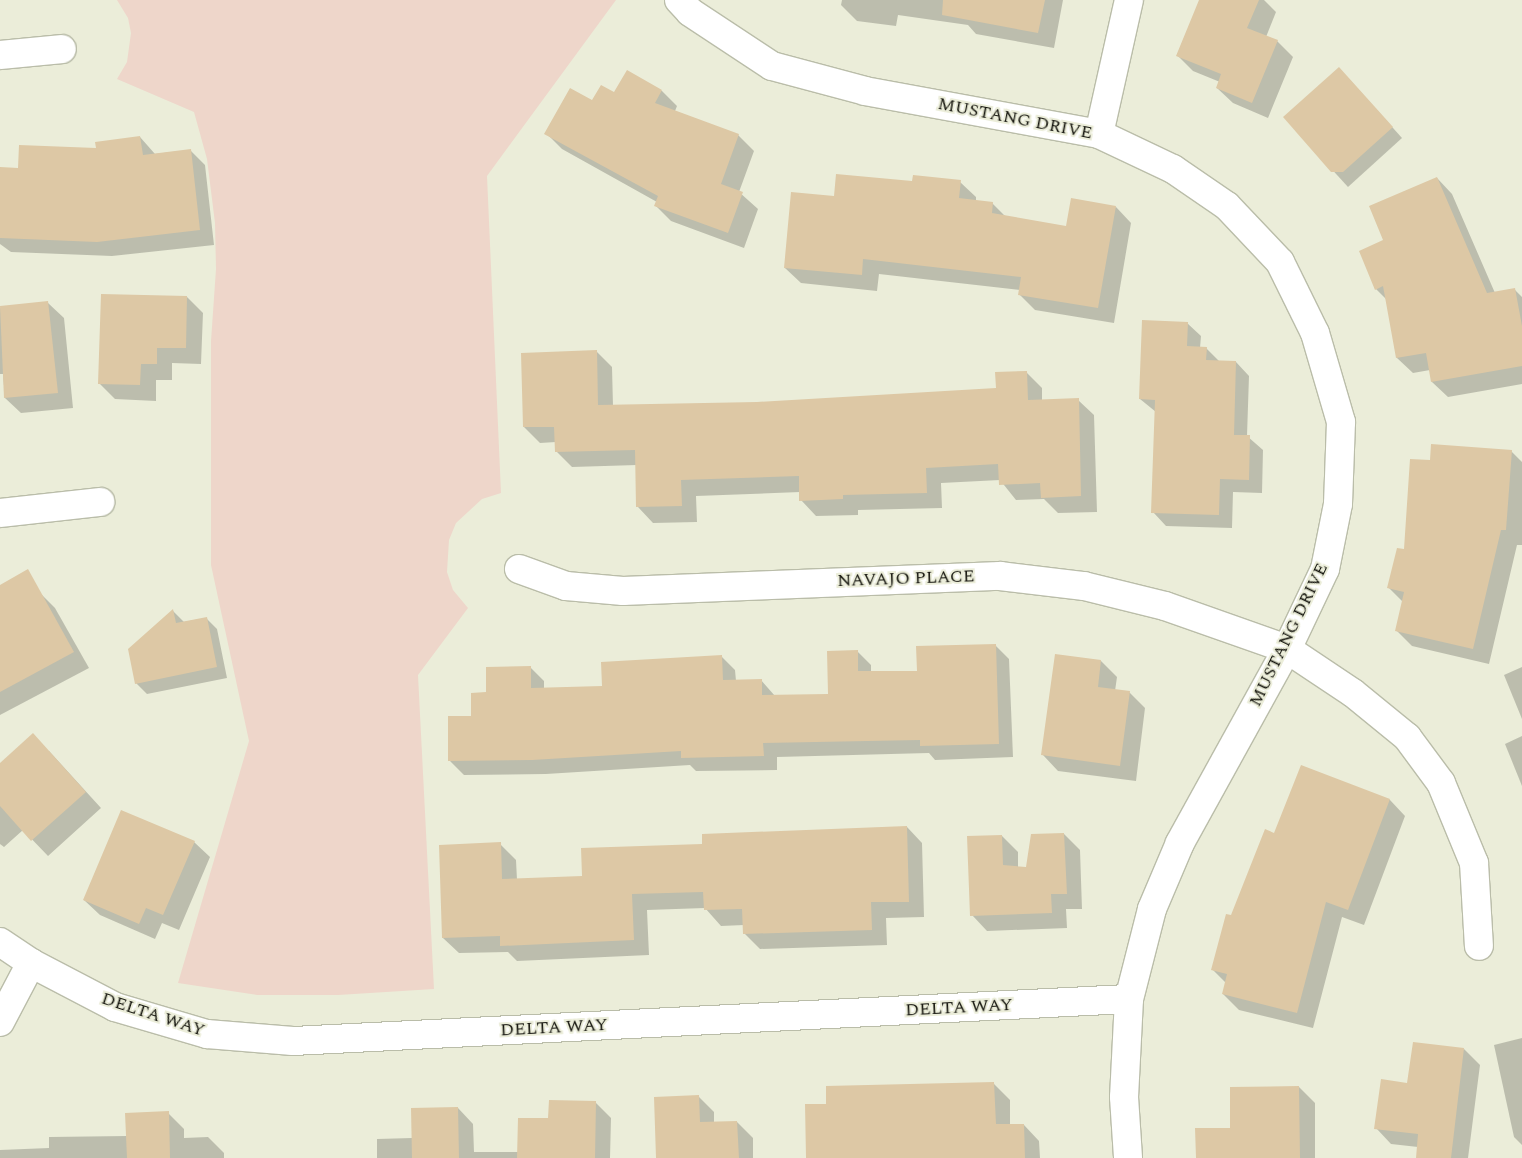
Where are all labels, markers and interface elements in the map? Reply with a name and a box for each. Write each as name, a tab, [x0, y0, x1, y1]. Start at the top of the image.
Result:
street label: MUSTANG DRIVE	[936, 93, 1094, 145]
street label: MUSTANG DRIVE	[1245, 560, 1333, 710]
street label: NAVAJO PLACE	[837, 566, 975, 592]
street label: DELTA WAY	[98, 988, 208, 1042]
street label: DELTA WAY	[905, 994, 1013, 1022]
street label: DELTA WAY	[500, 1014, 608, 1042]

